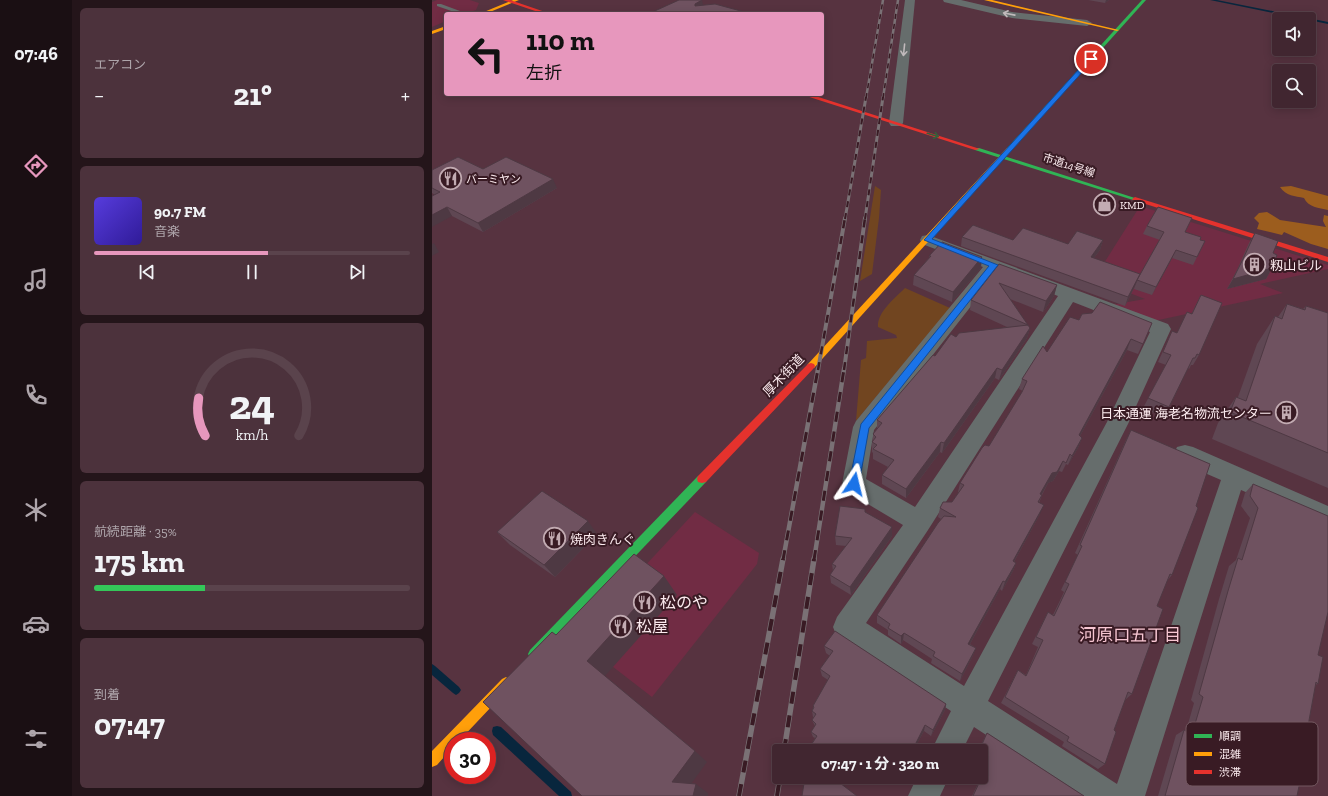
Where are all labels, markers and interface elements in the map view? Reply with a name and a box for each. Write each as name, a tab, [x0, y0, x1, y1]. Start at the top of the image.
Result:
one-way arrow	[1003, 10, 1016, 18]
map controls	[1272, 12, 1316, 108]
button: sound	[1272, 12, 1316, 56]
text: 110 m	[526, 24, 595, 57]
icon: left	[460, 28, 512, 80]
pin	[1074, 42, 1108, 76]
text: 07:46	[14, 43, 58, 65]
one-way arrow	[901, 43, 908, 56]
icon: arrive	[1080, 48, 1102, 70]
text: エアコン	[94, 57, 146, 72]
text: 左折	[526, 62, 562, 84]
button: search	[1272, 64, 1316, 108]
text: 21°	[233, 77, 272, 113]
text: −	[94, 82, 104, 109]
text: +	[401, 82, 410, 109]
one-way arrow	[927, 132, 940, 139]
street label: 市道14号線	[1041, 151, 1097, 180]
icon: directions	[22, 152, 50, 180]
restaurant icon: バーミヤン	[437, 166, 463, 192]
place label: バーミヤン	[466, 173, 521, 186]
shop icon: KMD	[1091, 192, 1117, 218]
place label: KMD	[1120, 199, 1145, 212]
text: 90.7 FM	[154, 203, 206, 221]
text: 音楽	[154, 224, 180, 239]
building icon: 籾山ビル	[1241, 252, 1267, 278]
place label: 籾山ビル	[1270, 258, 1322, 273]
icon: previous	[136, 261, 158, 283]
icon: pause	[241, 261, 263, 283]
icon: next	[346, 261, 368, 283]
icon: music	[22, 266, 50, 294]
street label: 厚木街道	[760, 351, 807, 399]
text: 24	[229, 380, 275, 430]
icon: phone	[22, 381, 50, 409]
building icon: 日本通運 海老名物流センター	[1274, 400, 1300, 426]
place label: 日本通運 海老名物流センター	[1100, 406, 1272, 421]
text: km/h	[236, 427, 268, 444]
position arrow	[833, 463, 875, 505]
icon: climate	[22, 496, 50, 524]
text: 航続距離 · 35%	[94, 524, 177, 539]
restaurant icon: 焼肉きんぐ	[541, 526, 567, 552]
place label: 焼肉きんぐ	[570, 532, 635, 547]
text: 175 km	[94, 544, 185, 580]
restaurant icon: 松のや	[631, 589, 657, 615]
place label: 松のや	[660, 593, 708, 612]
icon: car	[22, 610, 50, 638]
restaurant icon: 松屋	[608, 613, 634, 639]
place label: 松屋	[636, 617, 668, 636]
district label: 河原口五丁目	[1079, 625, 1181, 645]
text: 到着	[94, 687, 120, 702]
text: 07:47	[94, 707, 165, 743]
legend	[1186, 722, 1318, 786]
icon: filters	[22, 725, 50, 753]
text: 順調	[1219, 730, 1241, 743]
speed limit sign: 30	[444, 732, 496, 784]
text: 混雑	[1219, 748, 1241, 761]
text: 07:47 · 1 分 · 320 m	[821, 755, 939, 773]
text: 渋滞	[1219, 766, 1241, 779]

